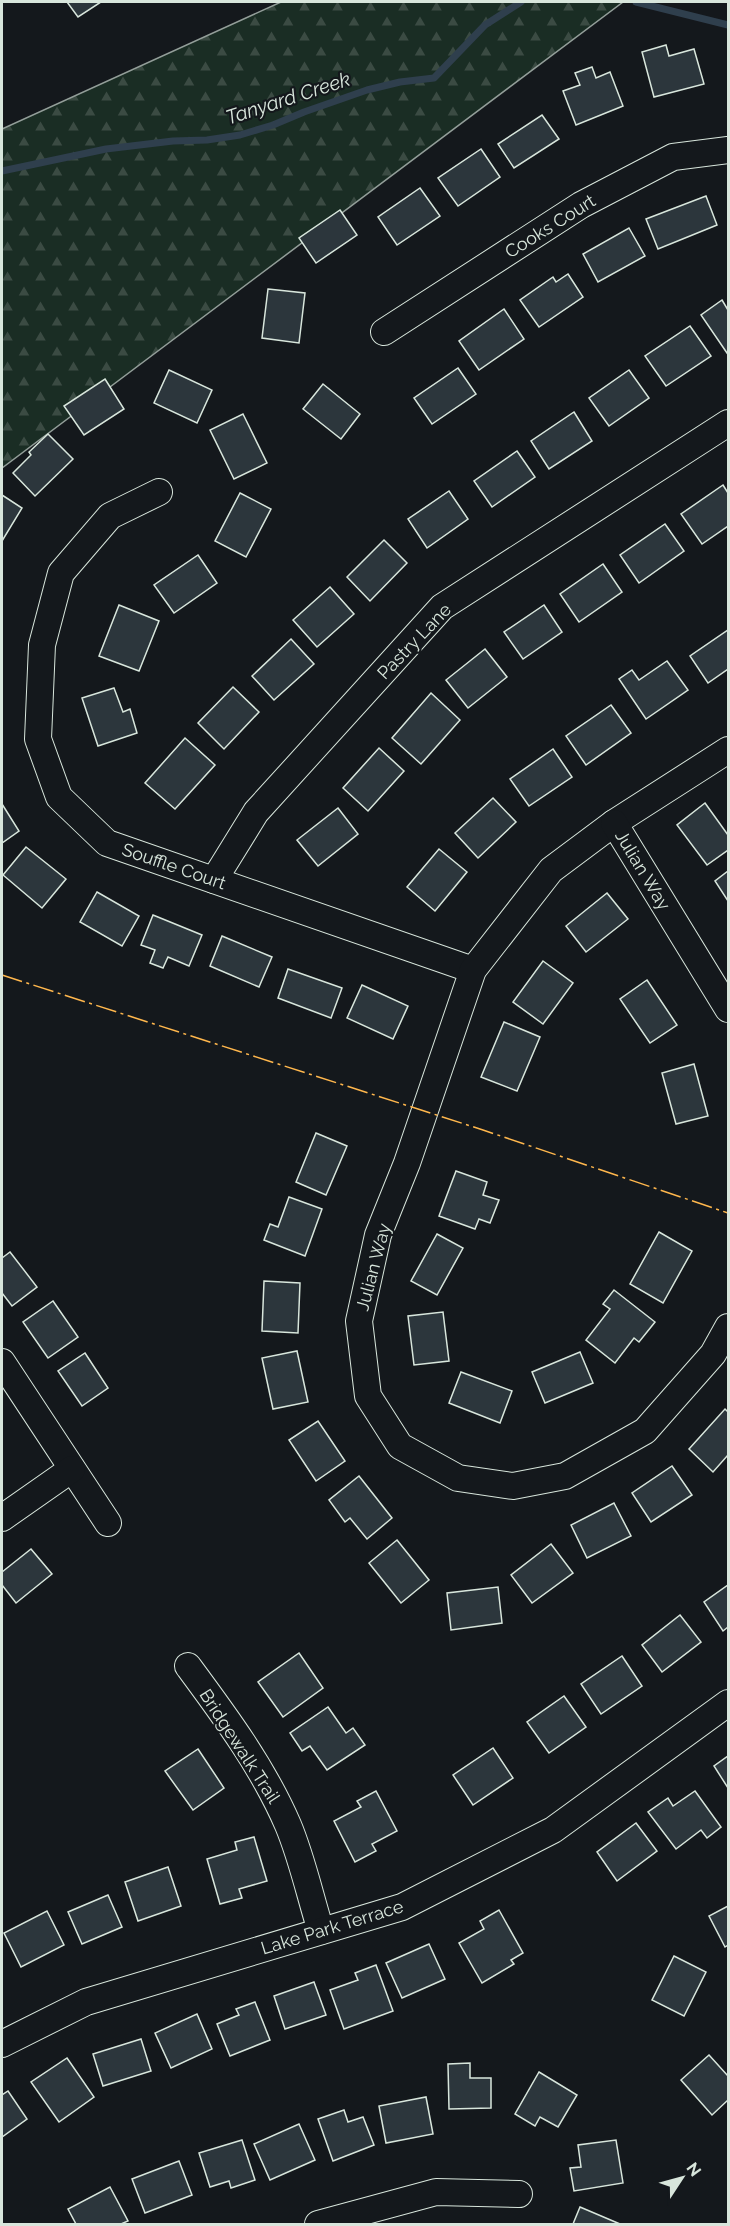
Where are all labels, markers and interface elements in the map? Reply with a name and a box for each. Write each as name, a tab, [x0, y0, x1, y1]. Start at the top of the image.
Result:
water label: Tanyard Creek	[223, 66, 354, 129]
street label: Cooks Court	[501, 190, 599, 262]
street label: Pastry Lane	[373, 598, 456, 683]
street label: Julian Way	[611, 826, 675, 914]
street label: Souffle Court	[119, 838, 229, 894]
street label: Julian Way	[351, 1221, 395, 1313]
street label: Bridgewalk Trail	[195, 1685, 285, 1807]
street label: Lake Park Terrace	[258, 1895, 406, 1959]
north arrow	[652, 2148, 712, 2208]
text: N	[682, 2159, 705, 2180]

